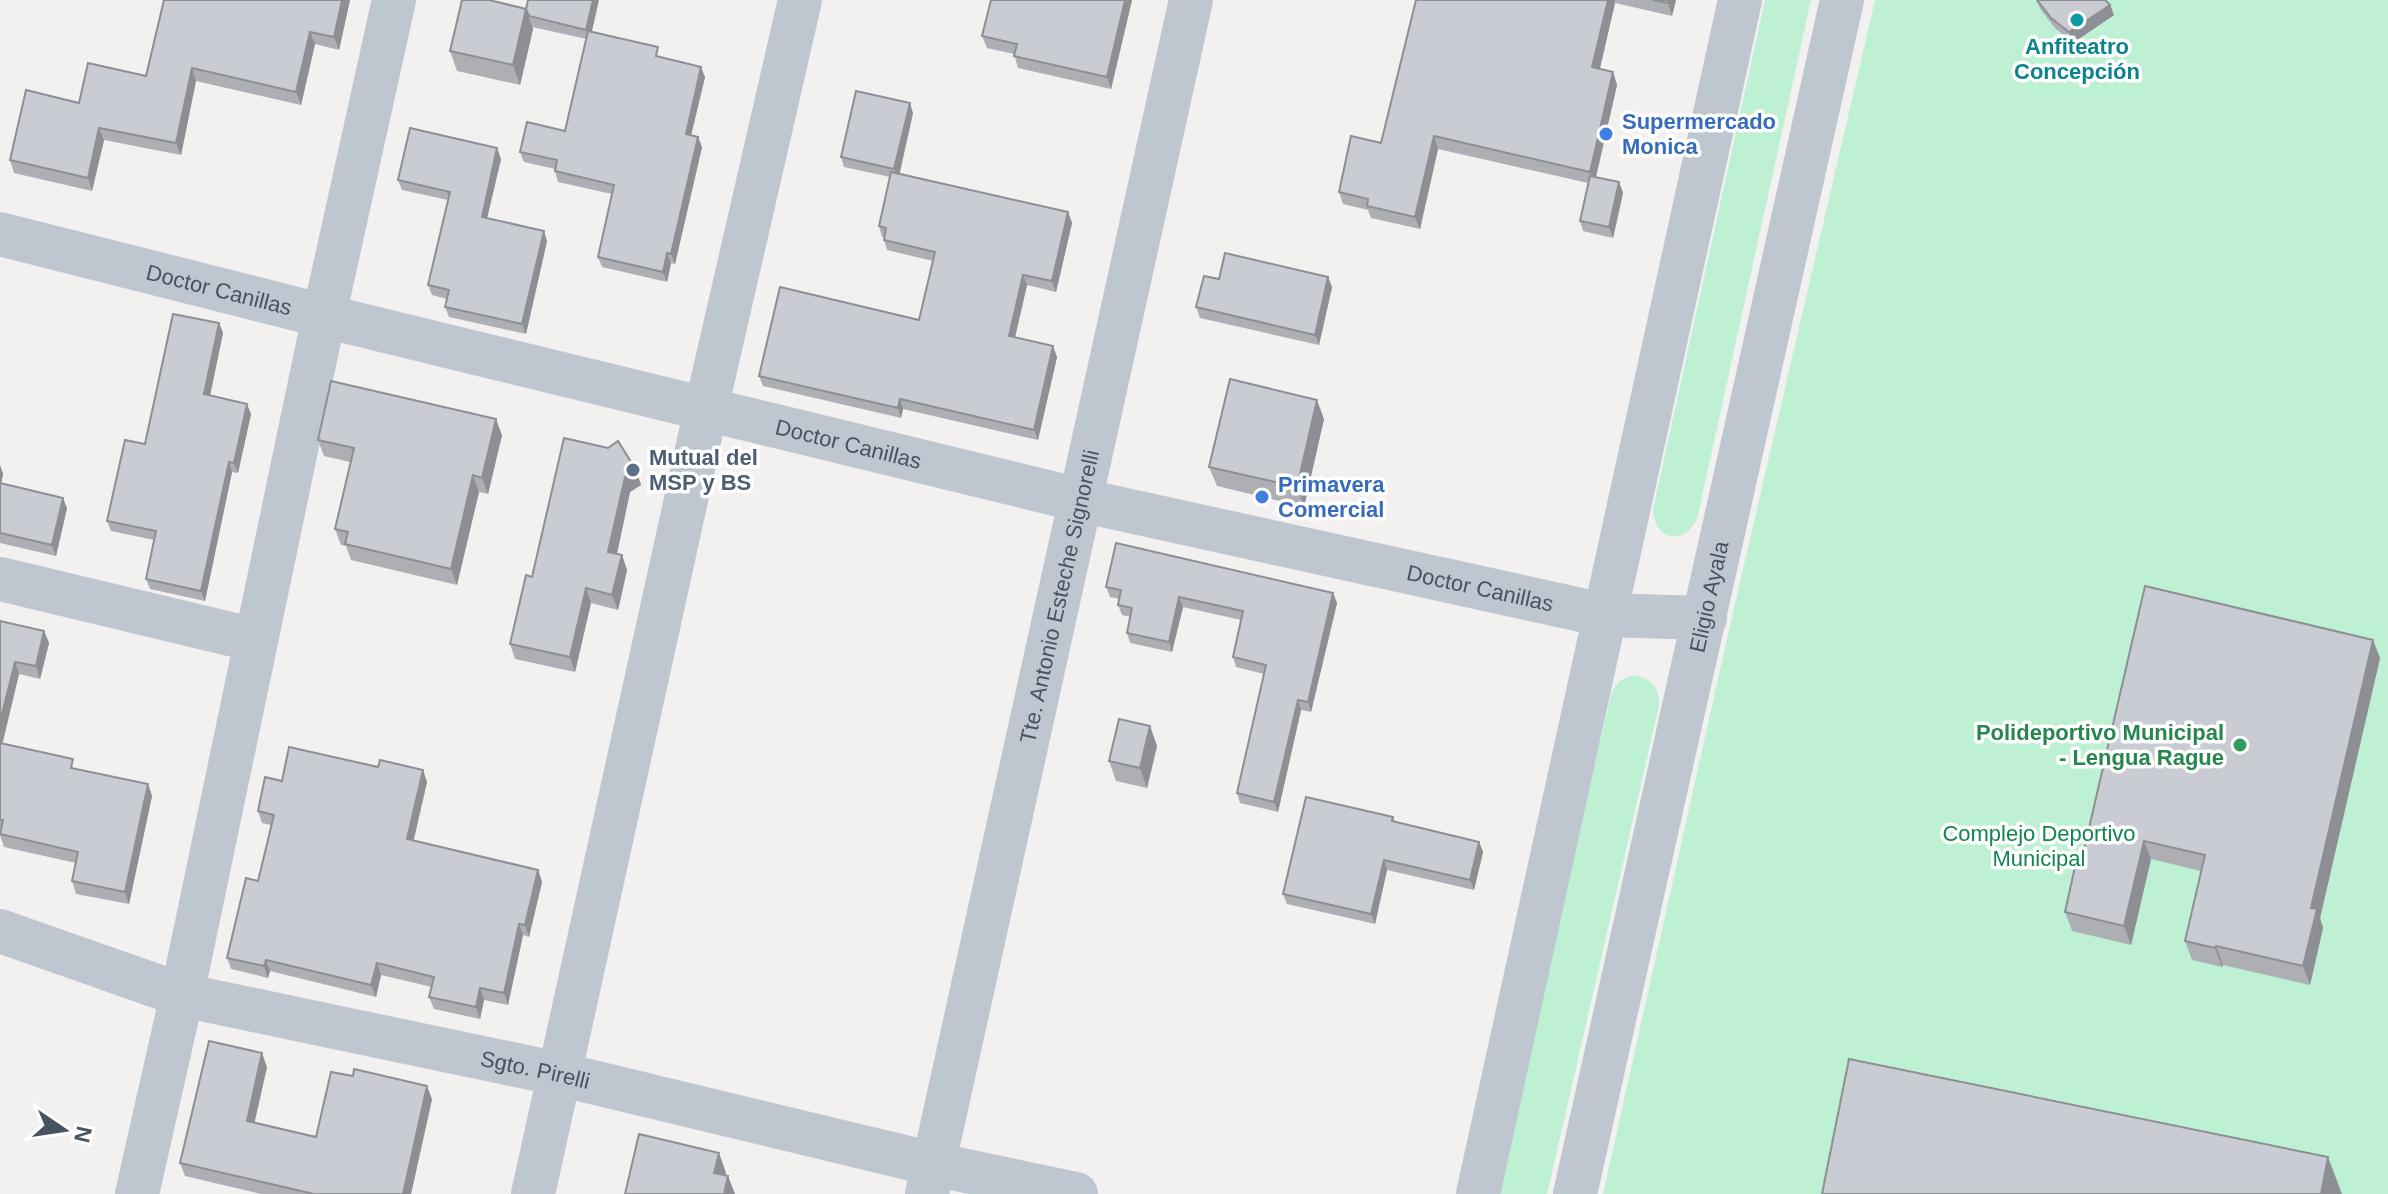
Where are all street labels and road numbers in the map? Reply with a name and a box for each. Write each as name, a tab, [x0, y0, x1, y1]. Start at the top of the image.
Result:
street label: Doctor Canillas	[144, 259, 295, 320]
street label: Doctor Canillas	[773, 414, 924, 473]
street label: Tte. Antonio Esteche Signorelli	[1015, 447, 1104, 746]
street label: Eligio Ayala	[1684, 538, 1733, 655]
street label: Doctor Canillas	[1405, 560, 1556, 616]
street label: Sgto. Pirelli	[478, 1045, 593, 1094]

